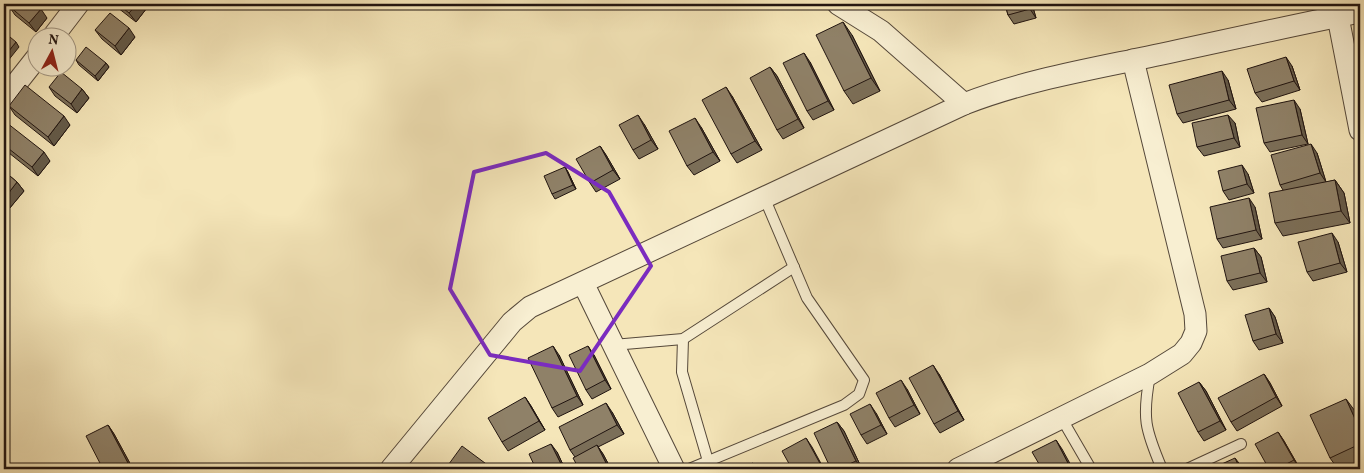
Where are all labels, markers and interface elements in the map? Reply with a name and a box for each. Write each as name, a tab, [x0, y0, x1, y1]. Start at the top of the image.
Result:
north arrow	[28, 28, 78, 78]
text: N	[47, 31, 60, 51]

